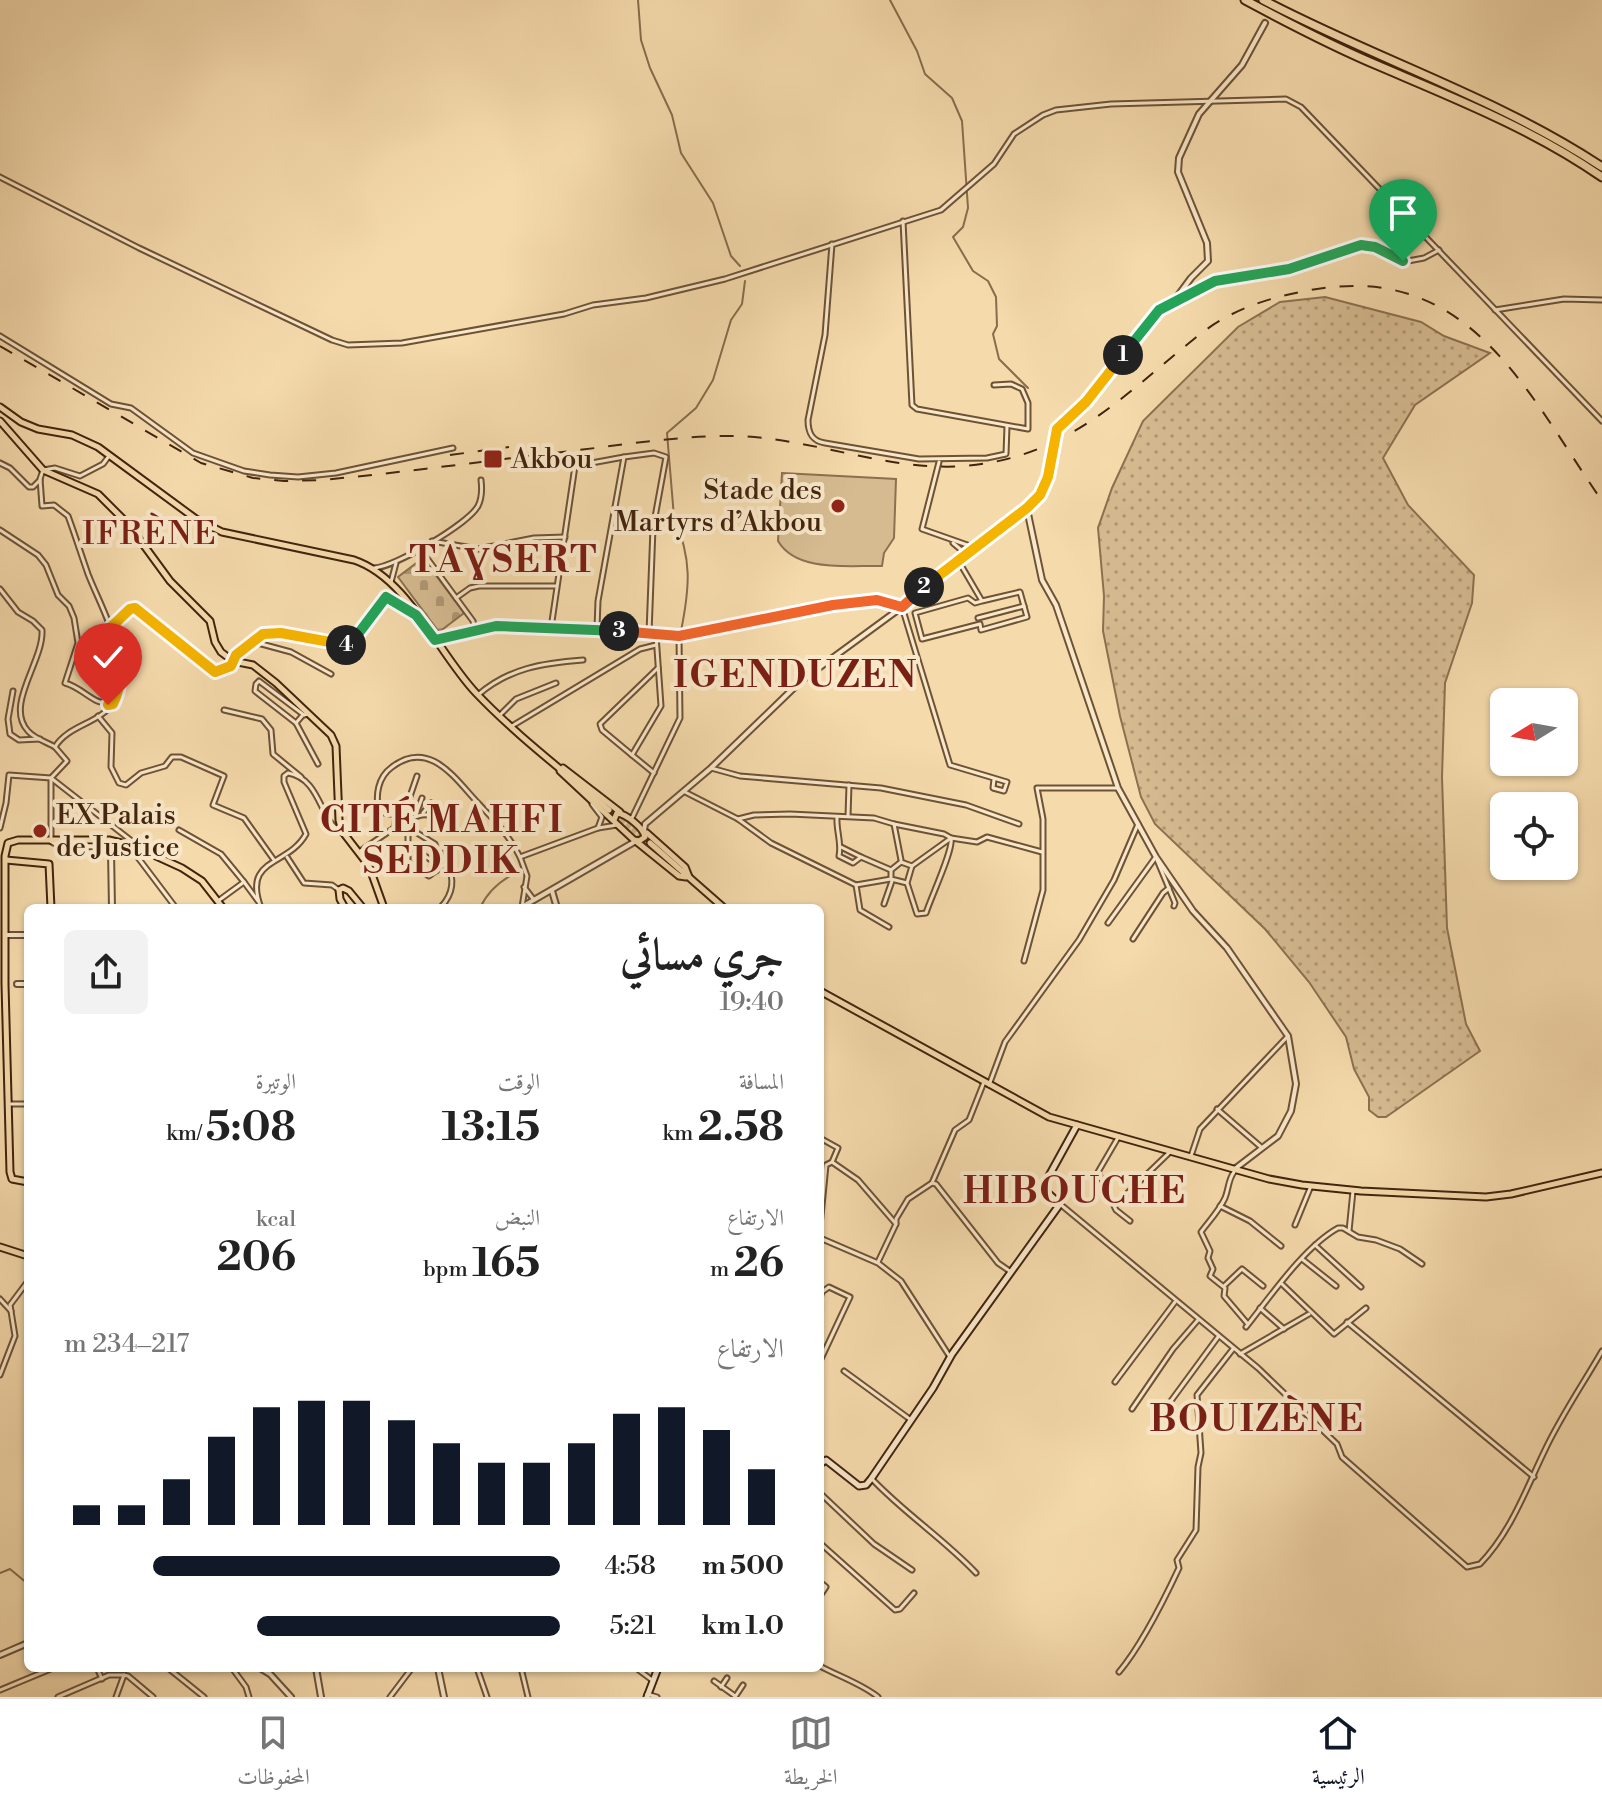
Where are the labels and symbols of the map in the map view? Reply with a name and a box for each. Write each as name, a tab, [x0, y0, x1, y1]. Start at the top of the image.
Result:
pin	[1369, 179, 1437, 261]
pin: 1	[1103, 335, 1143, 375]
place label: Akbou	[510, 442, 593, 477]
marker: Akbou	[482, 448, 504, 470]
place label: Stade des Martyrs d’Akbou	[614, 473, 822, 540]
marker: Stade des Martyrs d’Akbou	[829, 497, 847, 515]
district label: IFRÈNE	[82, 512, 218, 554]
district label: TAƔSERT	[410, 539, 598, 584]
pin: 2	[904, 567, 944, 607]
pin: 3	[599, 611, 639, 651]
pin	[74, 623, 142, 705]
pin: 4	[326, 625, 366, 665]
district label: IGENDUZEN	[673, 654, 919, 699]
north arrow	[1490, 688, 1578, 776]
district label: CITÉ MAHFI SEDDIK	[320, 796, 564, 885]
place label: EX Palais de Justice	[56, 798, 180, 865]
marker: EX Palais de Justice	[31, 822, 49, 840]
district label: HIBOUCHE	[963, 1170, 1187, 1215]
district label: BOUIZÈNE	[1149, 1395, 1365, 1443]

